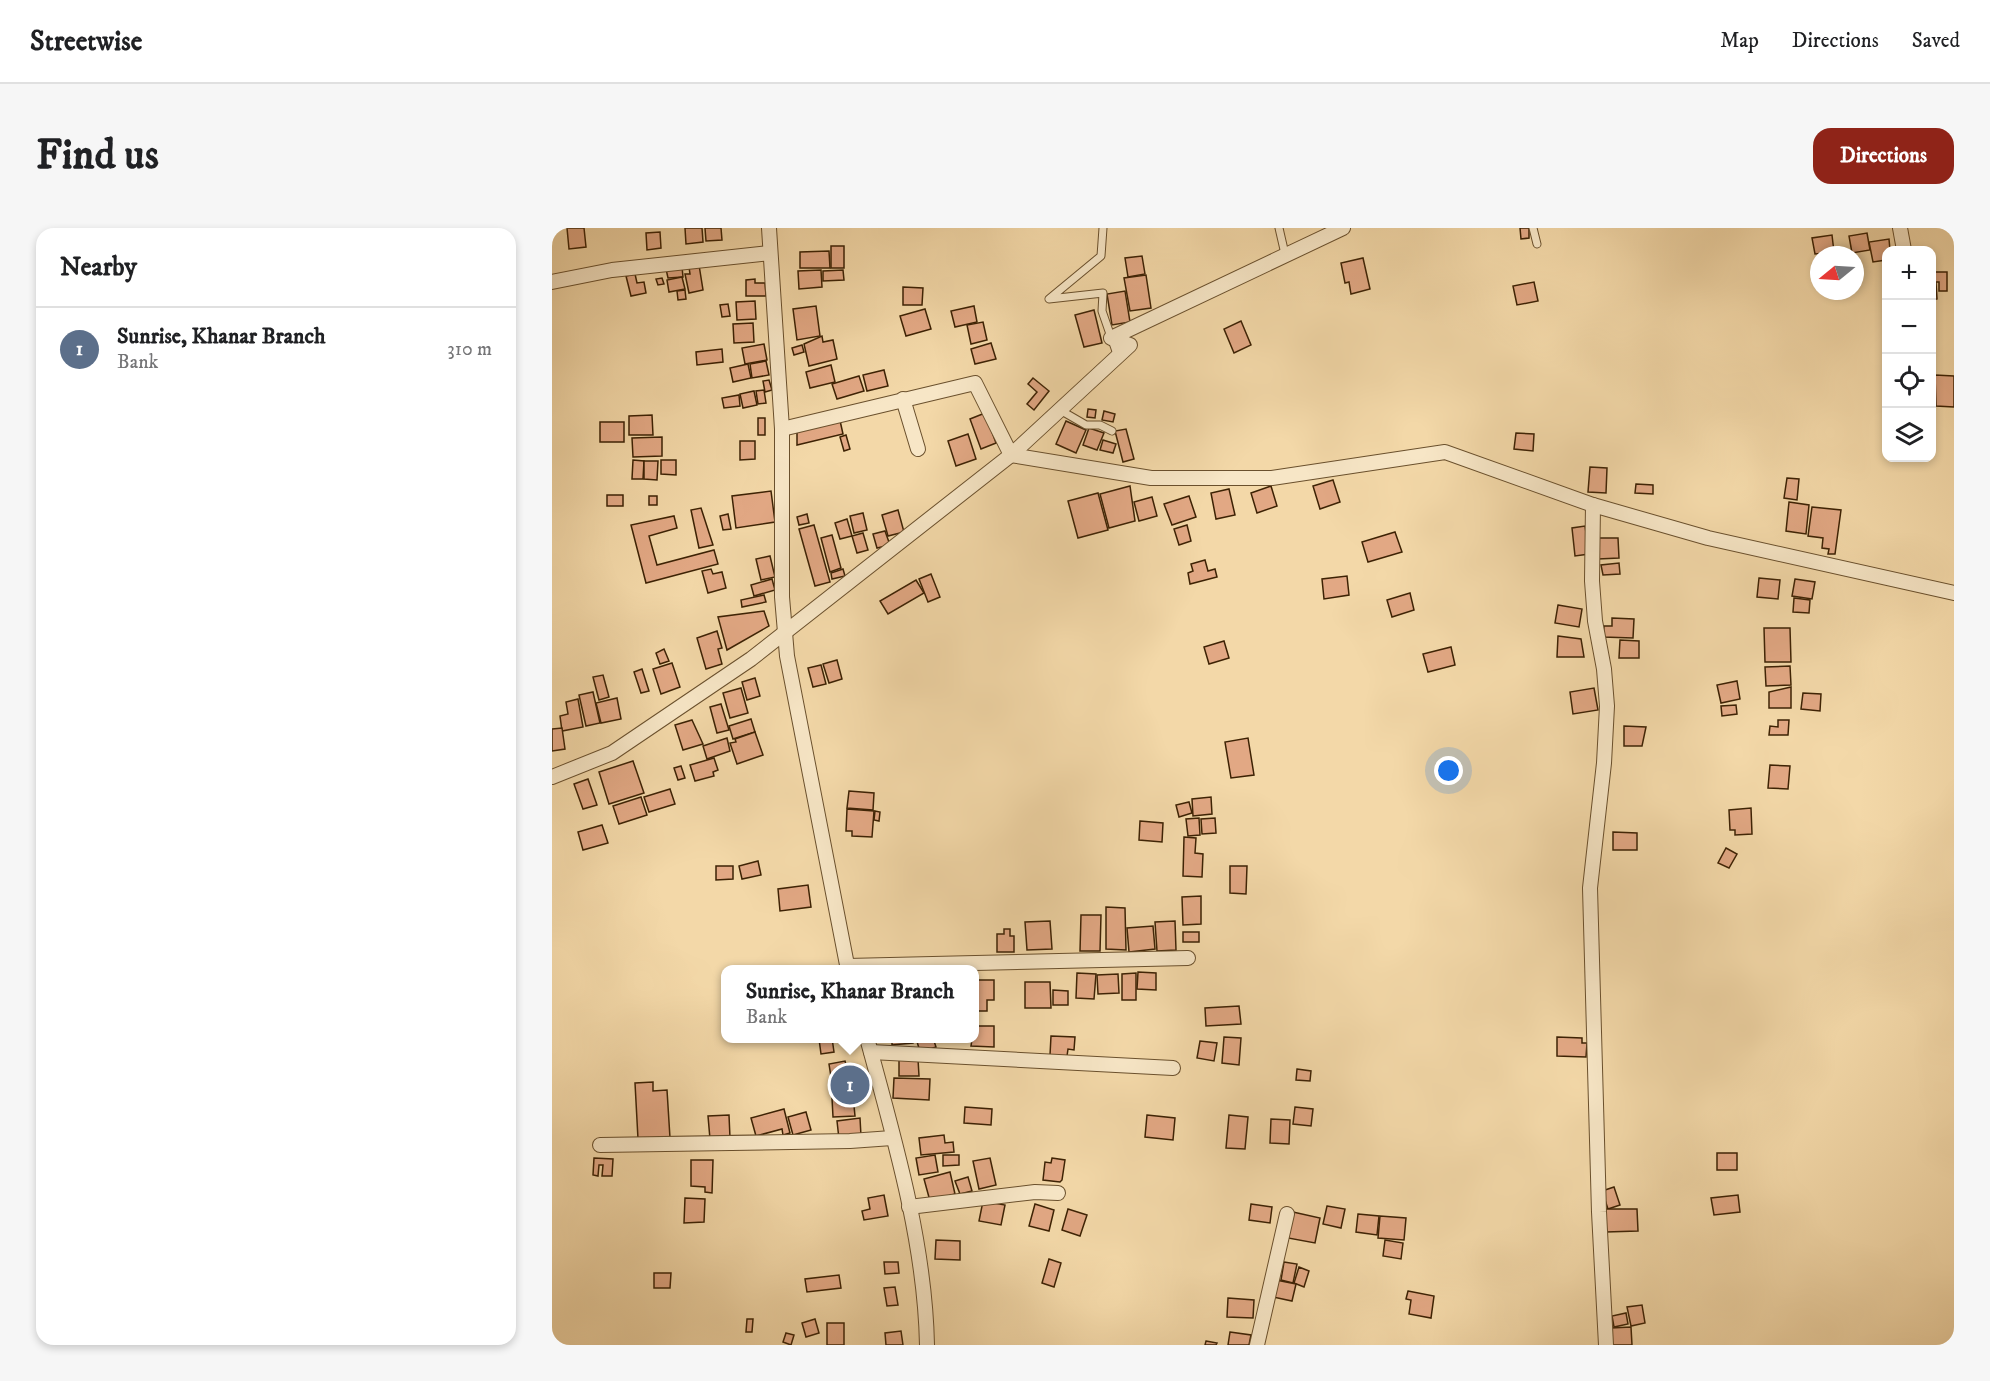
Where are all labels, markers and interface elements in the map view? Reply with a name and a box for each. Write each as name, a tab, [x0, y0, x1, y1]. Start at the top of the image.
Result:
text: Streetwise	[30, 24, 142, 59]
text: Map	[1720, 28, 1759, 54]
text: Directions	[1792, 28, 1879, 54]
text: Saved	[1912, 28, 1960, 54]
button: Directions	[1813, 128, 1954, 184]
text: Find us	[36, 130, 159, 182]
north arrow	[1810, 246, 1864, 300]
map controls	[1882, 246, 1936, 462]
button: +	[1882, 246, 1936, 300]
text: Nearby	[60, 251, 137, 284]
button: −	[1882, 300, 1936, 354]
text: Sunrise, Khanar Branch	[117, 323, 325, 350]
text: 1	[76, 337, 83, 362]
text: 310 m	[447, 337, 492, 362]
text: Bank	[117, 350, 159, 375]
button: locate	[1882, 354, 1936, 408]
button: layers	[1882, 408, 1936, 462]
your location	[1434, 756, 1463, 785]
popup	[721, 965, 979, 1043]
text: Sunrise, Khanar Branch	[746, 978, 954, 1005]
text: Bank	[746, 1005, 787, 1030]
pin: 1	[830, 1062, 870, 1108]

